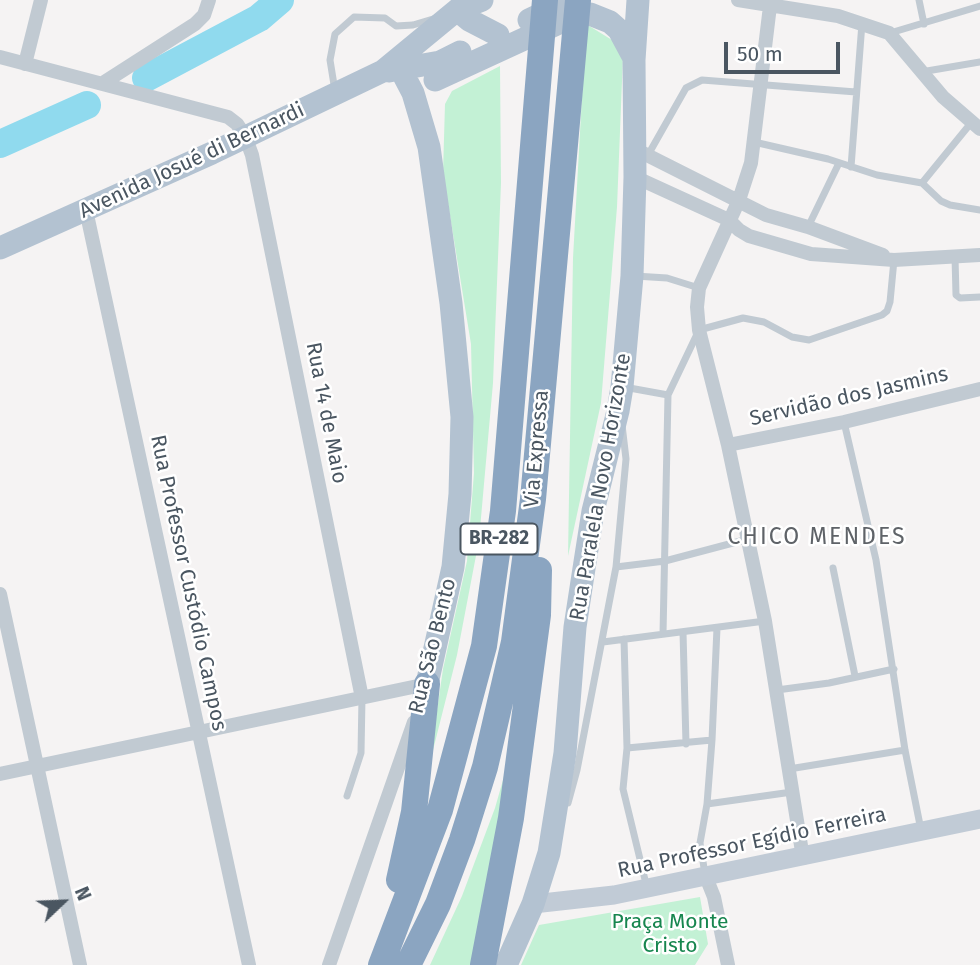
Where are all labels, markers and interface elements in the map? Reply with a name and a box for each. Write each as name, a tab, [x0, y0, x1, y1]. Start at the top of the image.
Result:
scale bar	[728, 28, 844, 72]
text: 50 m	[737, 41, 783, 67]
street label: Avenida Josué di Bernardi	[76, 98, 308, 224]
street label: Rua 14 de Maio	[300, 340, 352, 486]
street label: Rua Paralela Novo Horizonte	[565, 351, 637, 623]
street label: Servidão dos Jasmins	[747, 362, 951, 432]
street label: Via Expressa	[519, 389, 555, 509]
street label: Rua Professor Custódio Campos	[144, 433, 232, 733]
road number: BR-282	[461, 524, 538, 554]
district label: CHICO MENDES	[729, 524, 905, 552]
street label: Rua São Bento	[404, 576, 462, 716]
street label: Rua Professor Egídio Ferreira	[615, 802, 889, 884]
north arrow	[28, 867, 98, 937]
text: N	[70, 883, 96, 904]
park label: Praça Monte Cristo	[611, 909, 729, 959]

